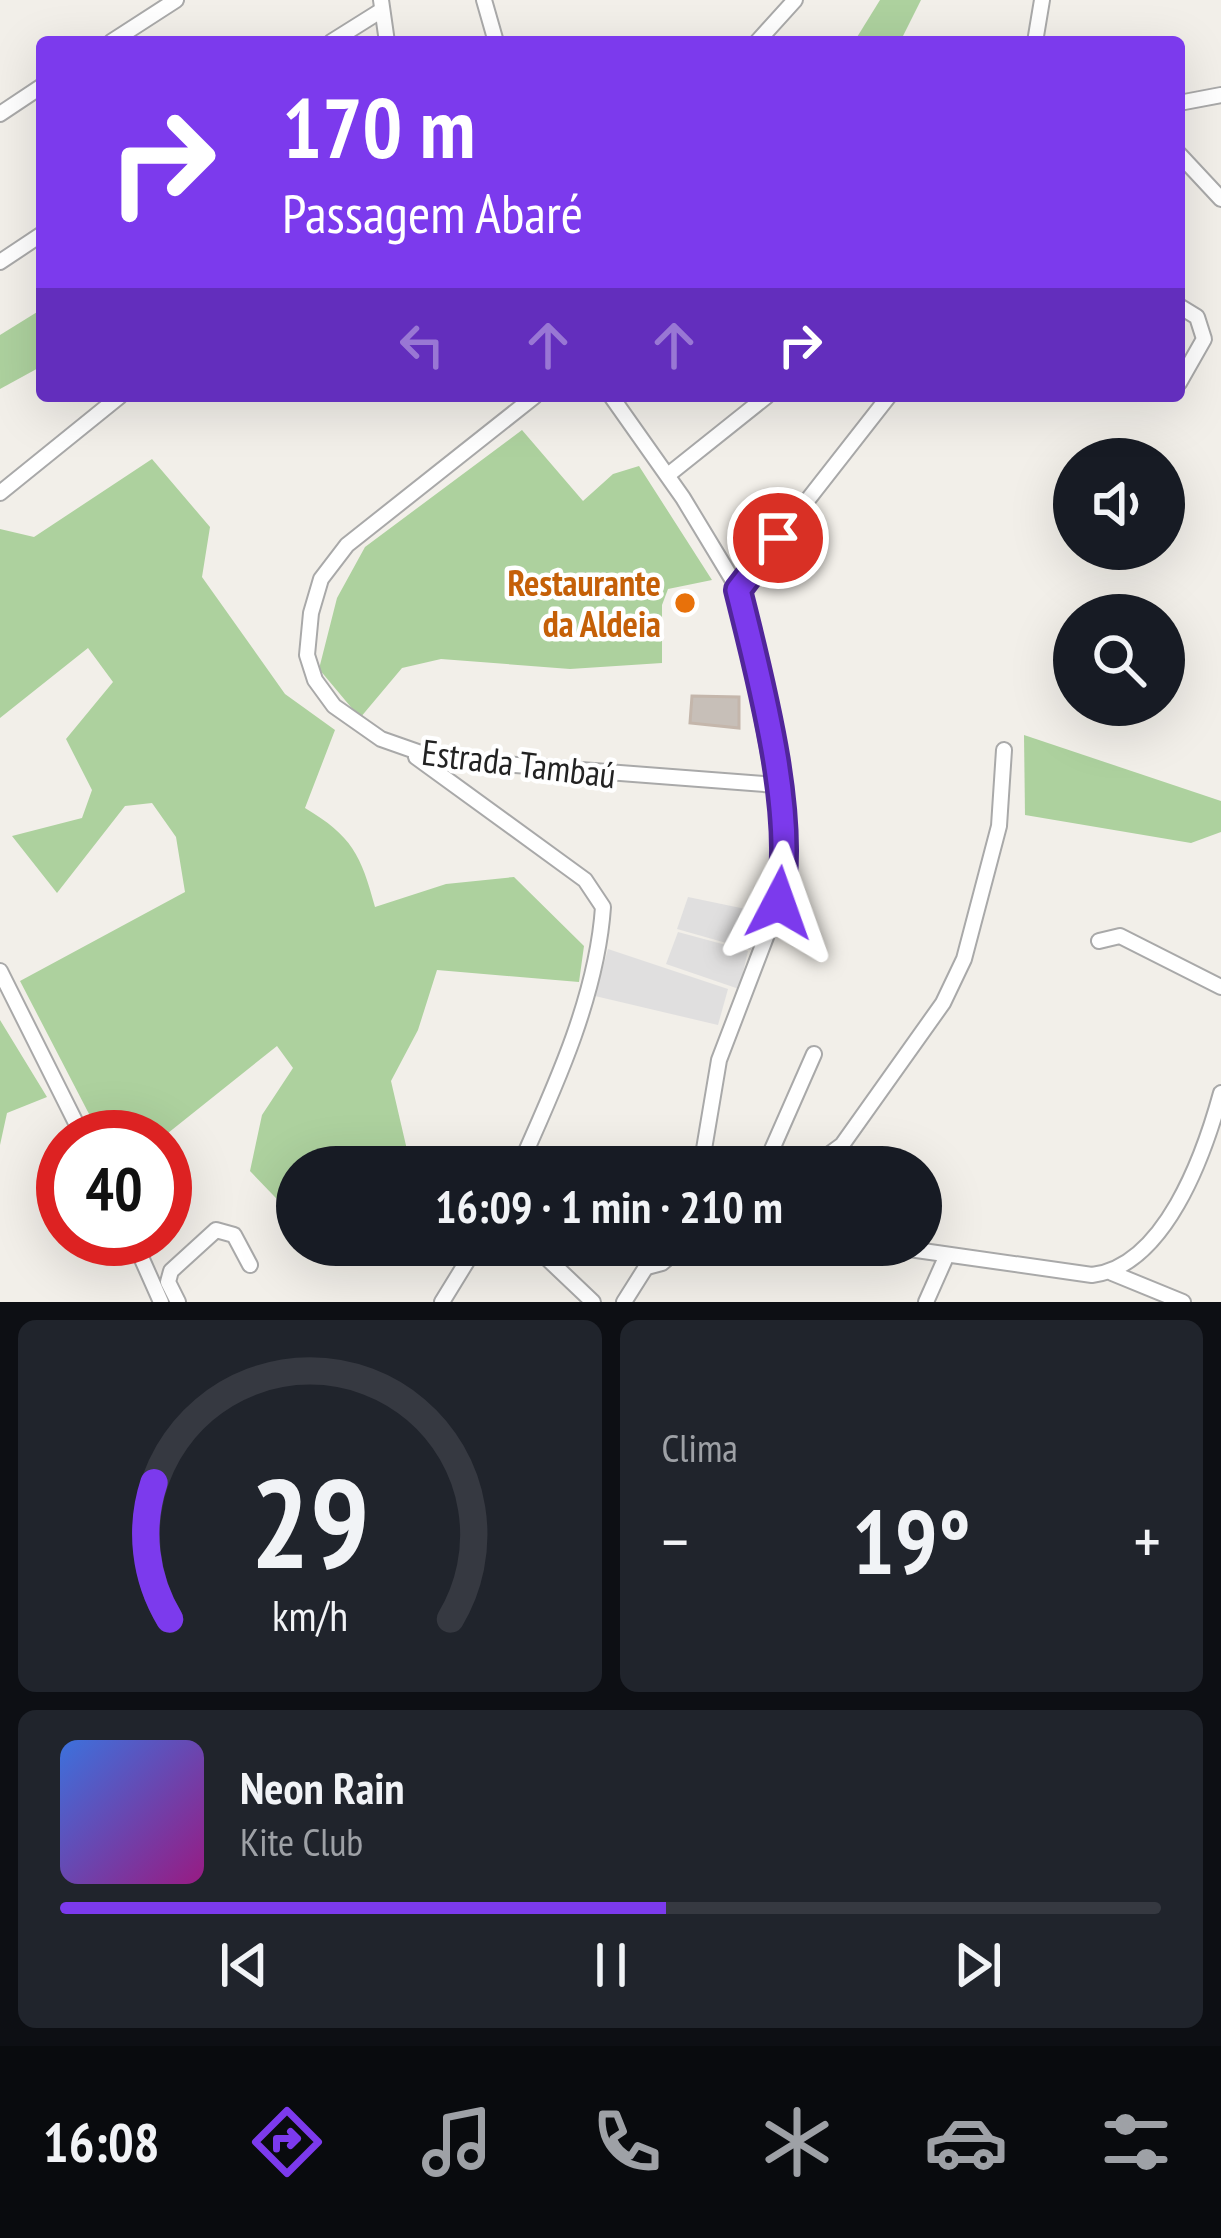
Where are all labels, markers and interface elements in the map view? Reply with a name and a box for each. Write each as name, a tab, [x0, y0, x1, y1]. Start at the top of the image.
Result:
text: 170 m	[282, 72, 475, 181]
icon: right	[84, 84, 240, 240]
text: Passagem Abaré	[282, 178, 583, 248]
icon: left	[389, 312, 455, 378]
icon: ahead	[515, 312, 581, 378]
icon: ahead	[641, 312, 707, 378]
icon: right	[767, 312, 833, 378]
map controls	[1053, 438, 1185, 726]
button: sound	[1053, 438, 1185, 570]
pin	[727, 487, 829, 589]
icon: arrive	[745, 505, 811, 571]
place label: Restaurante da Aldeia	[507, 559, 661, 647]
marker: Restaurante da Aldeia	[672, 590, 698, 616]
button: search	[1053, 594, 1185, 726]
street label: Estrada Tambaú	[419, 728, 619, 798]
position arrow	[716, 840, 842, 966]
speed limit sign: 40	[36, 1110, 192, 1266]
text: 16:09 · 1 min · 210 m	[435, 1177, 783, 1235]
text: Clima	[662, 1422, 738, 1473]
text: 29	[250, 1441, 369, 1602]
text: 19°	[852, 1482, 971, 1599]
text: −	[662, 1498, 689, 1583]
text: +	[1134, 1498, 1161, 1583]
text: km/h	[272, 1587, 348, 1643]
text: Neon Rain	[240, 1758, 405, 1816]
text: Kite Club	[240, 1816, 363, 1867]
icon: previous	[211, 1932, 277, 1998]
icon: pause	[578, 1932, 644, 1998]
icon: next	[945, 1932, 1011, 1998]
icon: directions	[245, 2100, 329, 2184]
icon: music	[415, 2100, 499, 2184]
icon: phone	[585, 2100, 669, 2184]
icon: climate	[755, 2100, 839, 2184]
icon: car	[924, 2100, 1008, 2184]
icon: filters	[1094, 2100, 1178, 2184]
text: 16:08	[43, 2107, 160, 2177]

